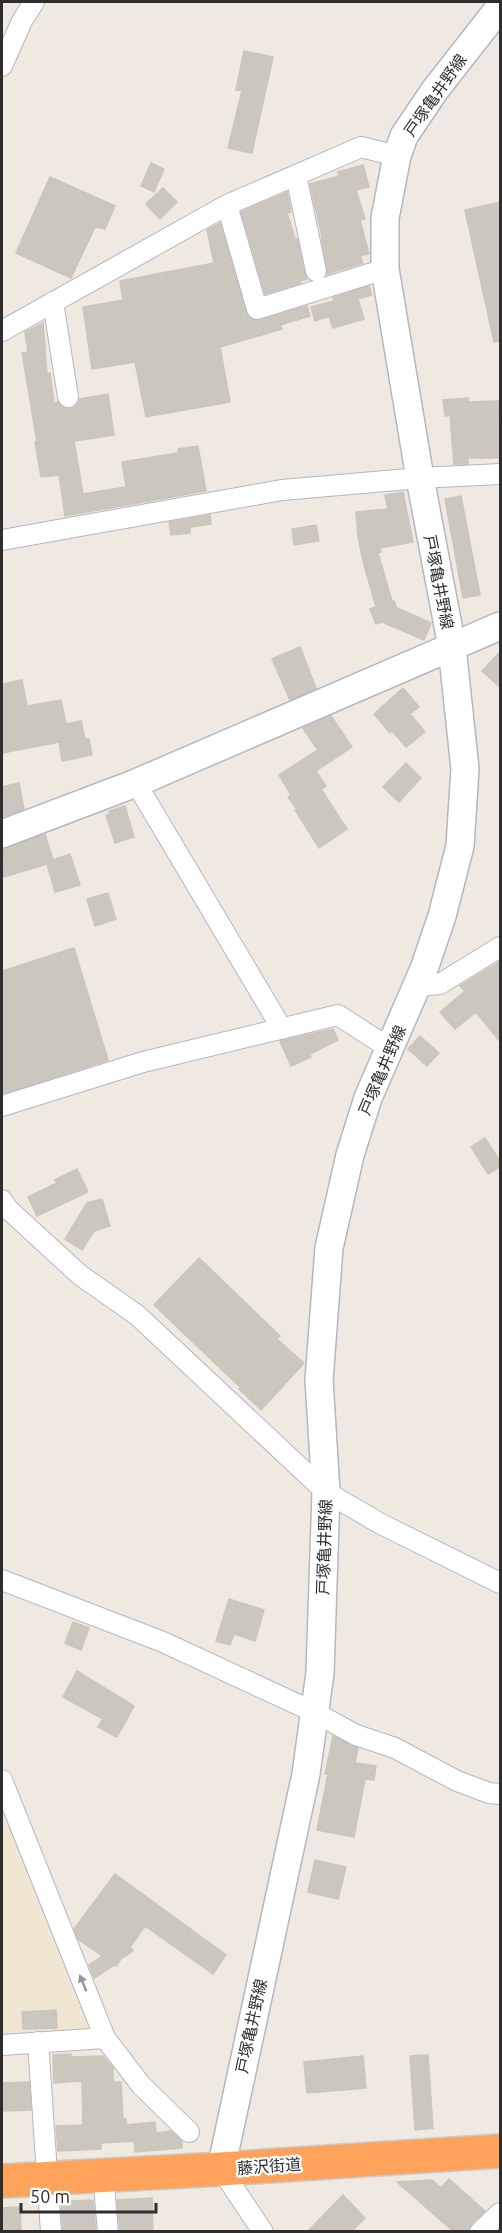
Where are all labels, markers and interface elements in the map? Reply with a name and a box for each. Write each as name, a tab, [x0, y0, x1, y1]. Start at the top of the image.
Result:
street label: 戸塚亀井野線	[400, 51, 470, 139]
street label: 戸塚亀井野線	[421, 533, 457, 631]
street label: 戸塚亀井野線	[355, 1022, 409, 1118]
street label: 戸塚亀井野線	[313, 1499, 335, 1595]
one-way arrow	[78, 1974, 88, 1992]
street label: 戸塚亀井野線	[232, 1977, 270, 2075]
street label: 藤沢街道	[236, 2155, 302, 2177]
scale bar	[21, 2176, 156, 2214]
text: 50 m	[30, 2186, 70, 2206]

